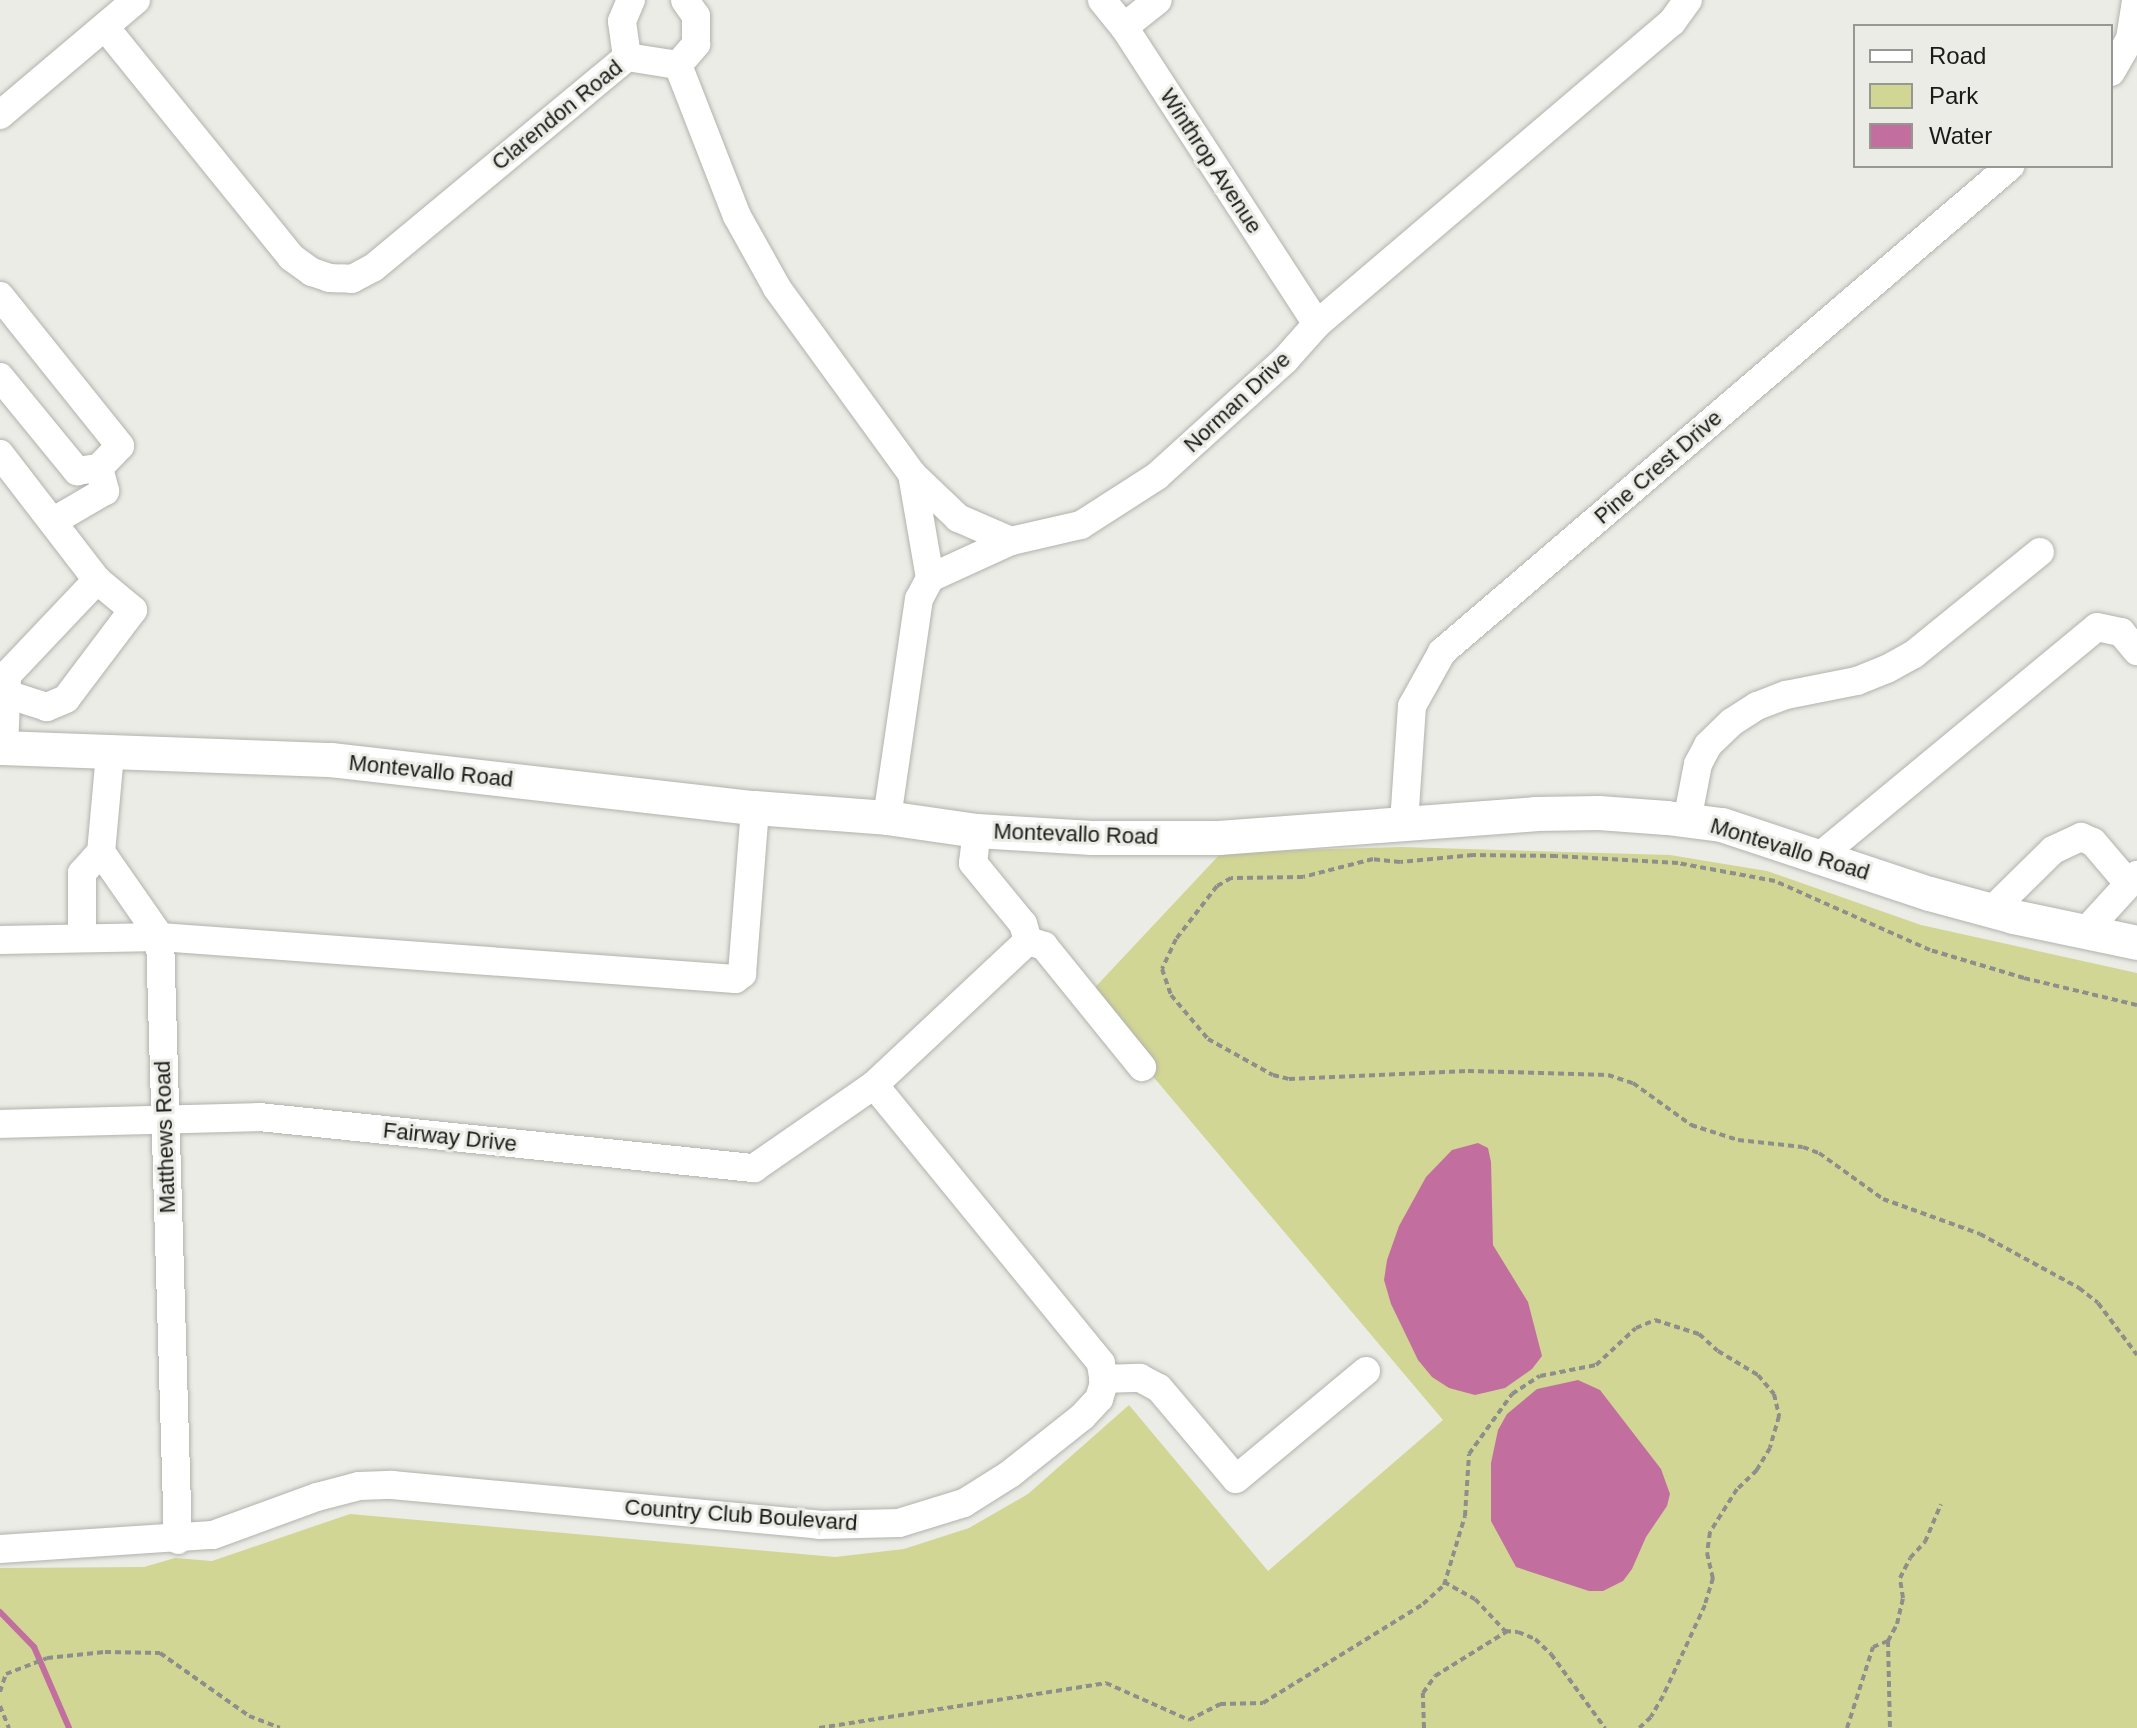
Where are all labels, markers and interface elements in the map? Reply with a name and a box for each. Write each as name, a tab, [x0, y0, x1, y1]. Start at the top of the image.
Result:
legend	[1853, 24, 2113, 168]
text: Road	[1929, 42, 1986, 69]
street label: Clarendon Road	[486, 54, 628, 176]
text: Park	[1929, 82, 1978, 109]
street label: Winthrop Avenue	[1154, 83, 1268, 239]
text: Water	[1929, 122, 1992, 149]
street label: Norman Drive	[1178, 346, 1296, 458]
street label: Pine Crest Drive	[1589, 405, 1727, 529]
street label: Montevallo Road	[348, 749, 514, 793]
street label: Montevallo Road	[1707, 812, 1873, 886]
street label: Montevallo Road	[993, 818, 1159, 850]
street label: Matthews Road	[149, 1060, 181, 1214]
street label: Fairway Drive	[382, 1117, 518, 1157]
street label: Country Club Boulevard	[624, 1494, 858, 1536]

